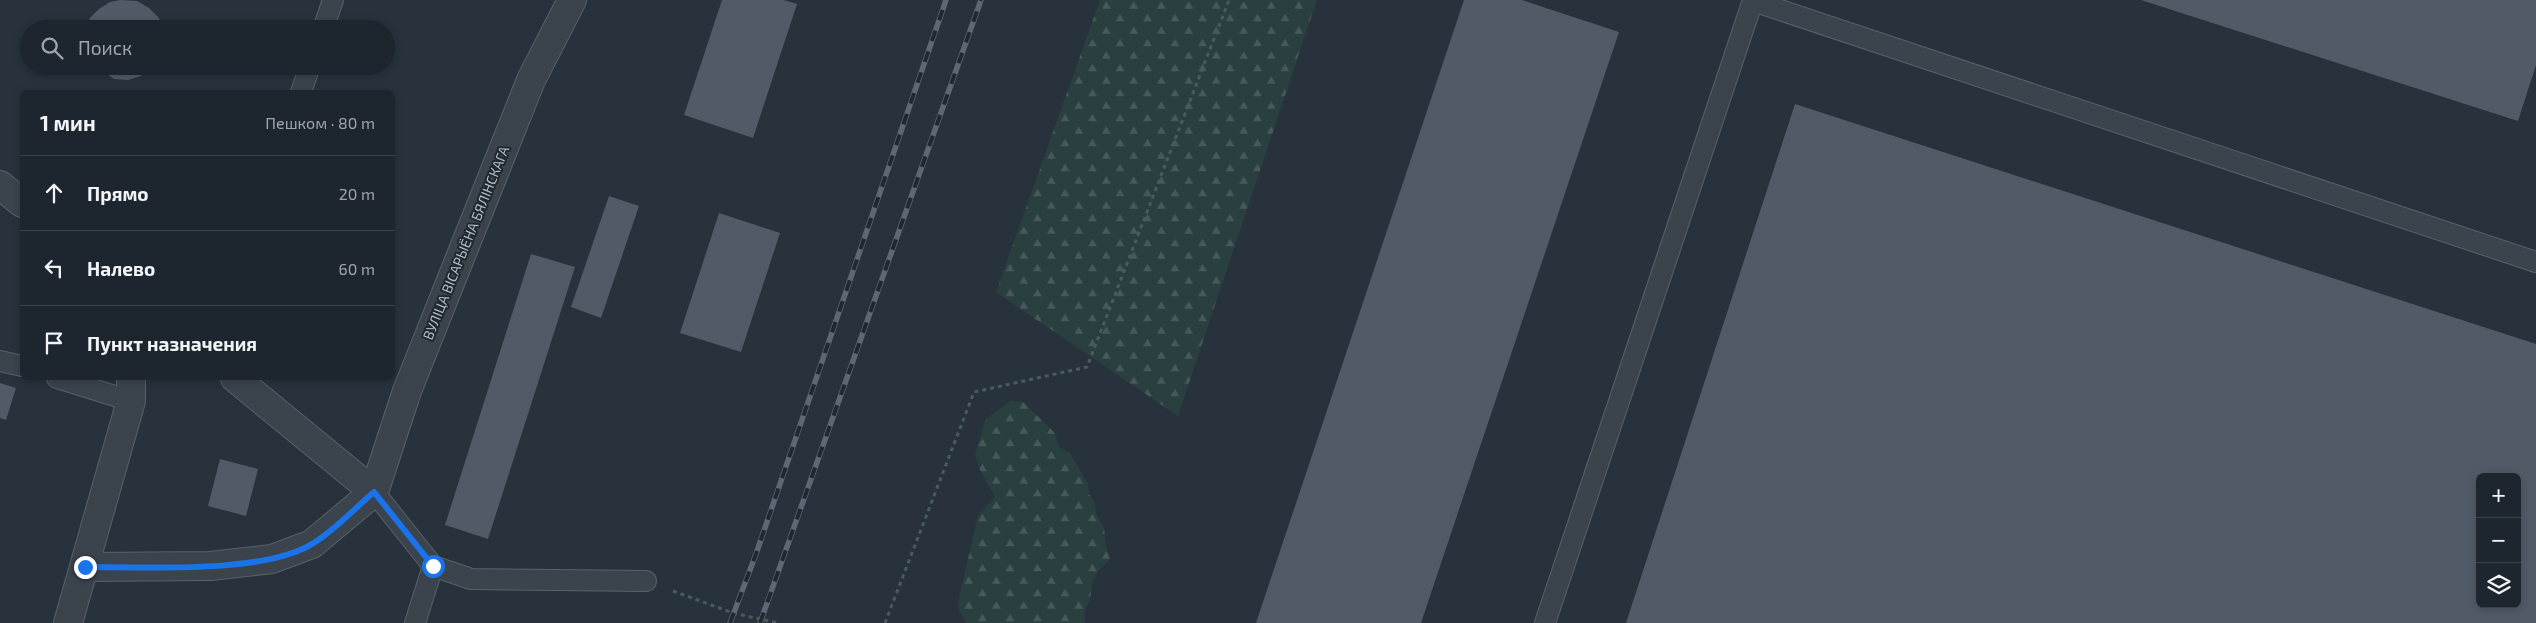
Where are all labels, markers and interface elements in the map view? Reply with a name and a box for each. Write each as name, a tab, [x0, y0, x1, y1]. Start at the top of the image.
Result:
search box	[20, 20, 395, 75]
icon: search	[38, 34, 66, 62]
text: Поиск	[78, 36, 132, 59]
text: 1 мин	[40, 110, 96, 135]
text: Пешком · 80 m	[265, 113, 375, 132]
street label: ВУЛІЦА ВІСАРЫЁНА БЯЛІНСКАГА	[419, 143, 512, 342]
icon: ahead	[40, 179, 68, 207]
text: Прямо	[87, 182, 149, 205]
text: 20 m	[339, 184, 375, 203]
icon: left	[40, 254, 68, 282]
text: Налево	[87, 257, 155, 280]
text: 60 m	[339, 259, 375, 278]
icon: arrive	[40, 329, 68, 357]
text: Пункт назначения	[87, 332, 257, 355]
map controls	[2476, 473, 2521, 608]
button: +	[2476, 473, 2521, 518]
button: −	[2476, 518, 2521, 563]
route start	[422, 555, 445, 578]
route end	[74, 556, 97, 579]
button: layers	[2476, 563, 2521, 608]

